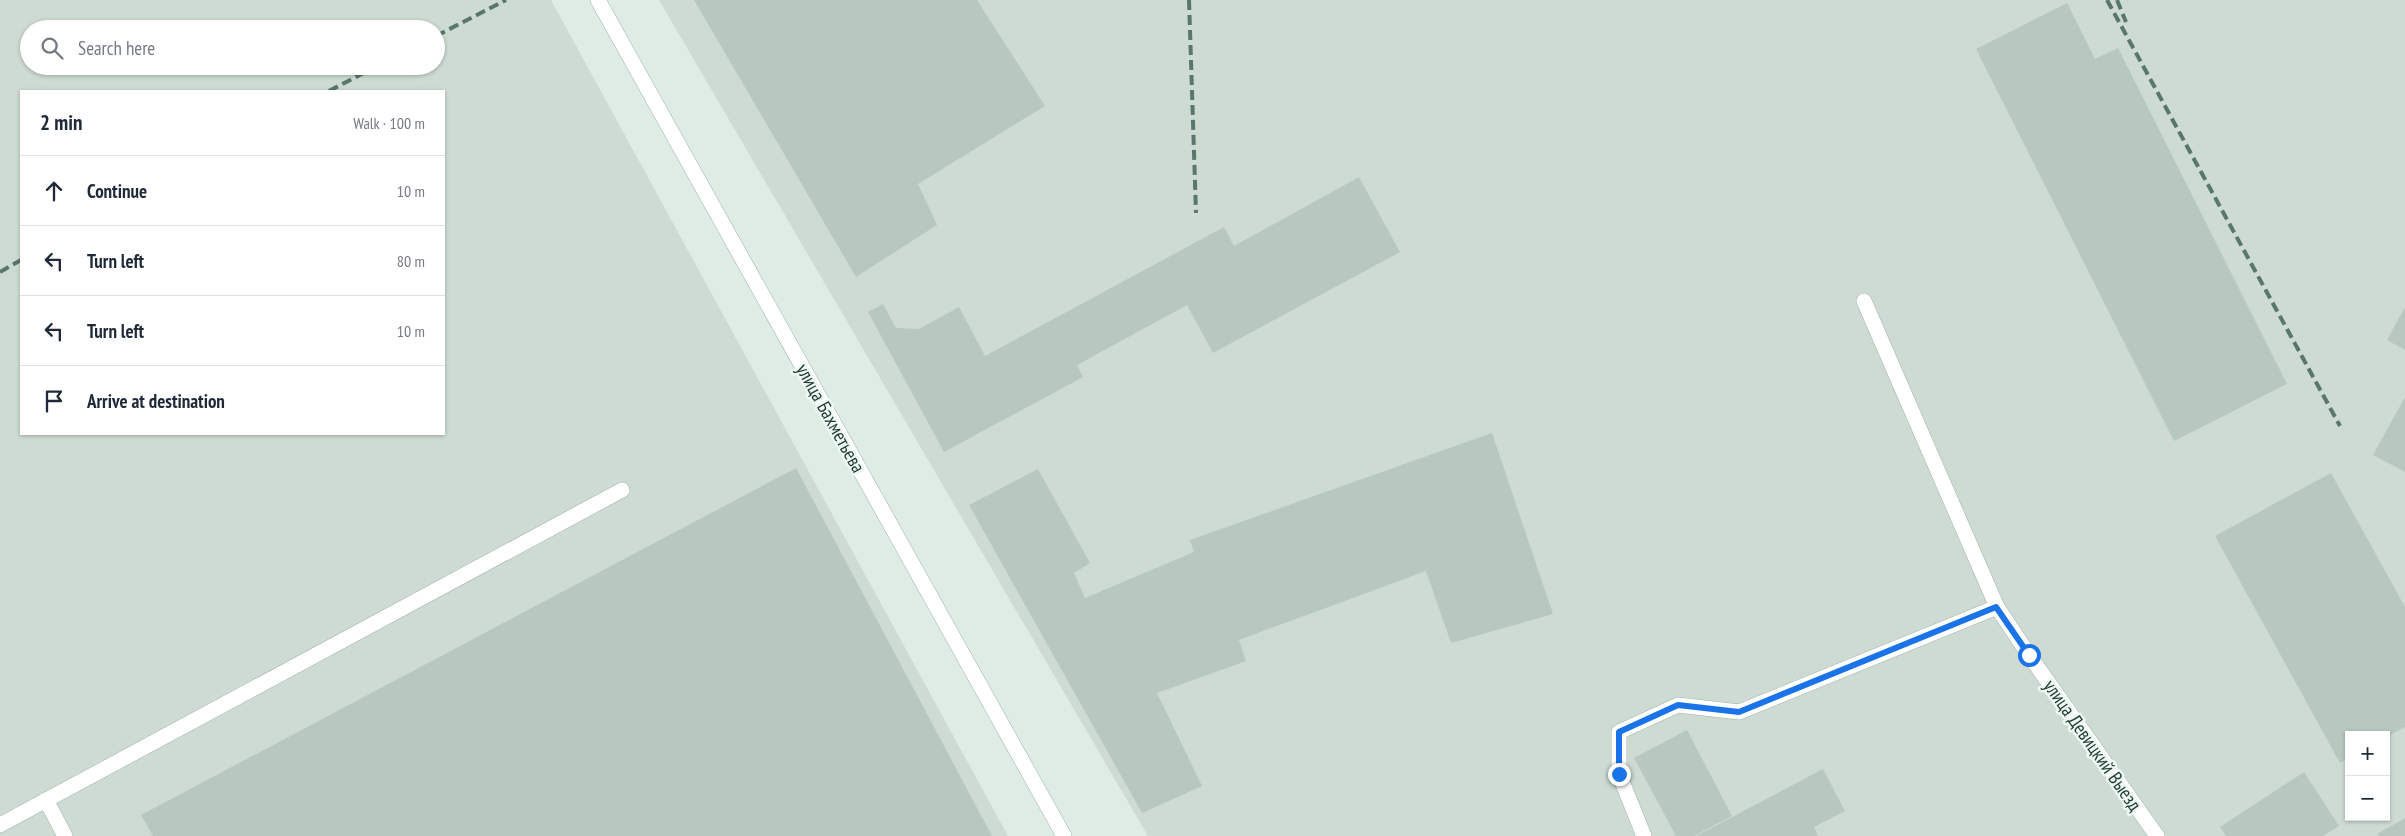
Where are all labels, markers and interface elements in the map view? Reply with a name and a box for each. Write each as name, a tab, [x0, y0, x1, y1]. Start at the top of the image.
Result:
search box	[20, 20, 445, 75]
icon: search	[38, 34, 66, 62]
text: Search here	[78, 36, 155, 60]
text: 2 min	[40, 109, 82, 136]
text: Walk · 100 m	[353, 113, 425, 133]
icon: ahead	[40, 177, 68, 205]
text: Continue	[87, 179, 147, 203]
text: 10 m	[397, 181, 425, 201]
icon: left	[40, 247, 68, 275]
text: Turn left	[87, 249, 144, 273]
text: 80 m	[397, 251, 425, 271]
icon: left	[40, 317, 68, 345]
text: Turn left	[87, 319, 144, 343]
text: 10 m	[397, 321, 425, 341]
street label: улица Бахметьева	[791, 359, 871, 477]
icon: arrive	[40, 387, 68, 415]
text: Arrive at destination	[87, 389, 225, 413]
route start	[2018, 644, 2041, 667]
street label: улица Девицкий Выезд	[2039, 675, 2148, 816]
map controls	[2345, 731, 2390, 821]
button: +	[2345, 731, 2390, 776]
route end	[1608, 763, 1631, 786]
button: −	[2345, 776, 2390, 821]

